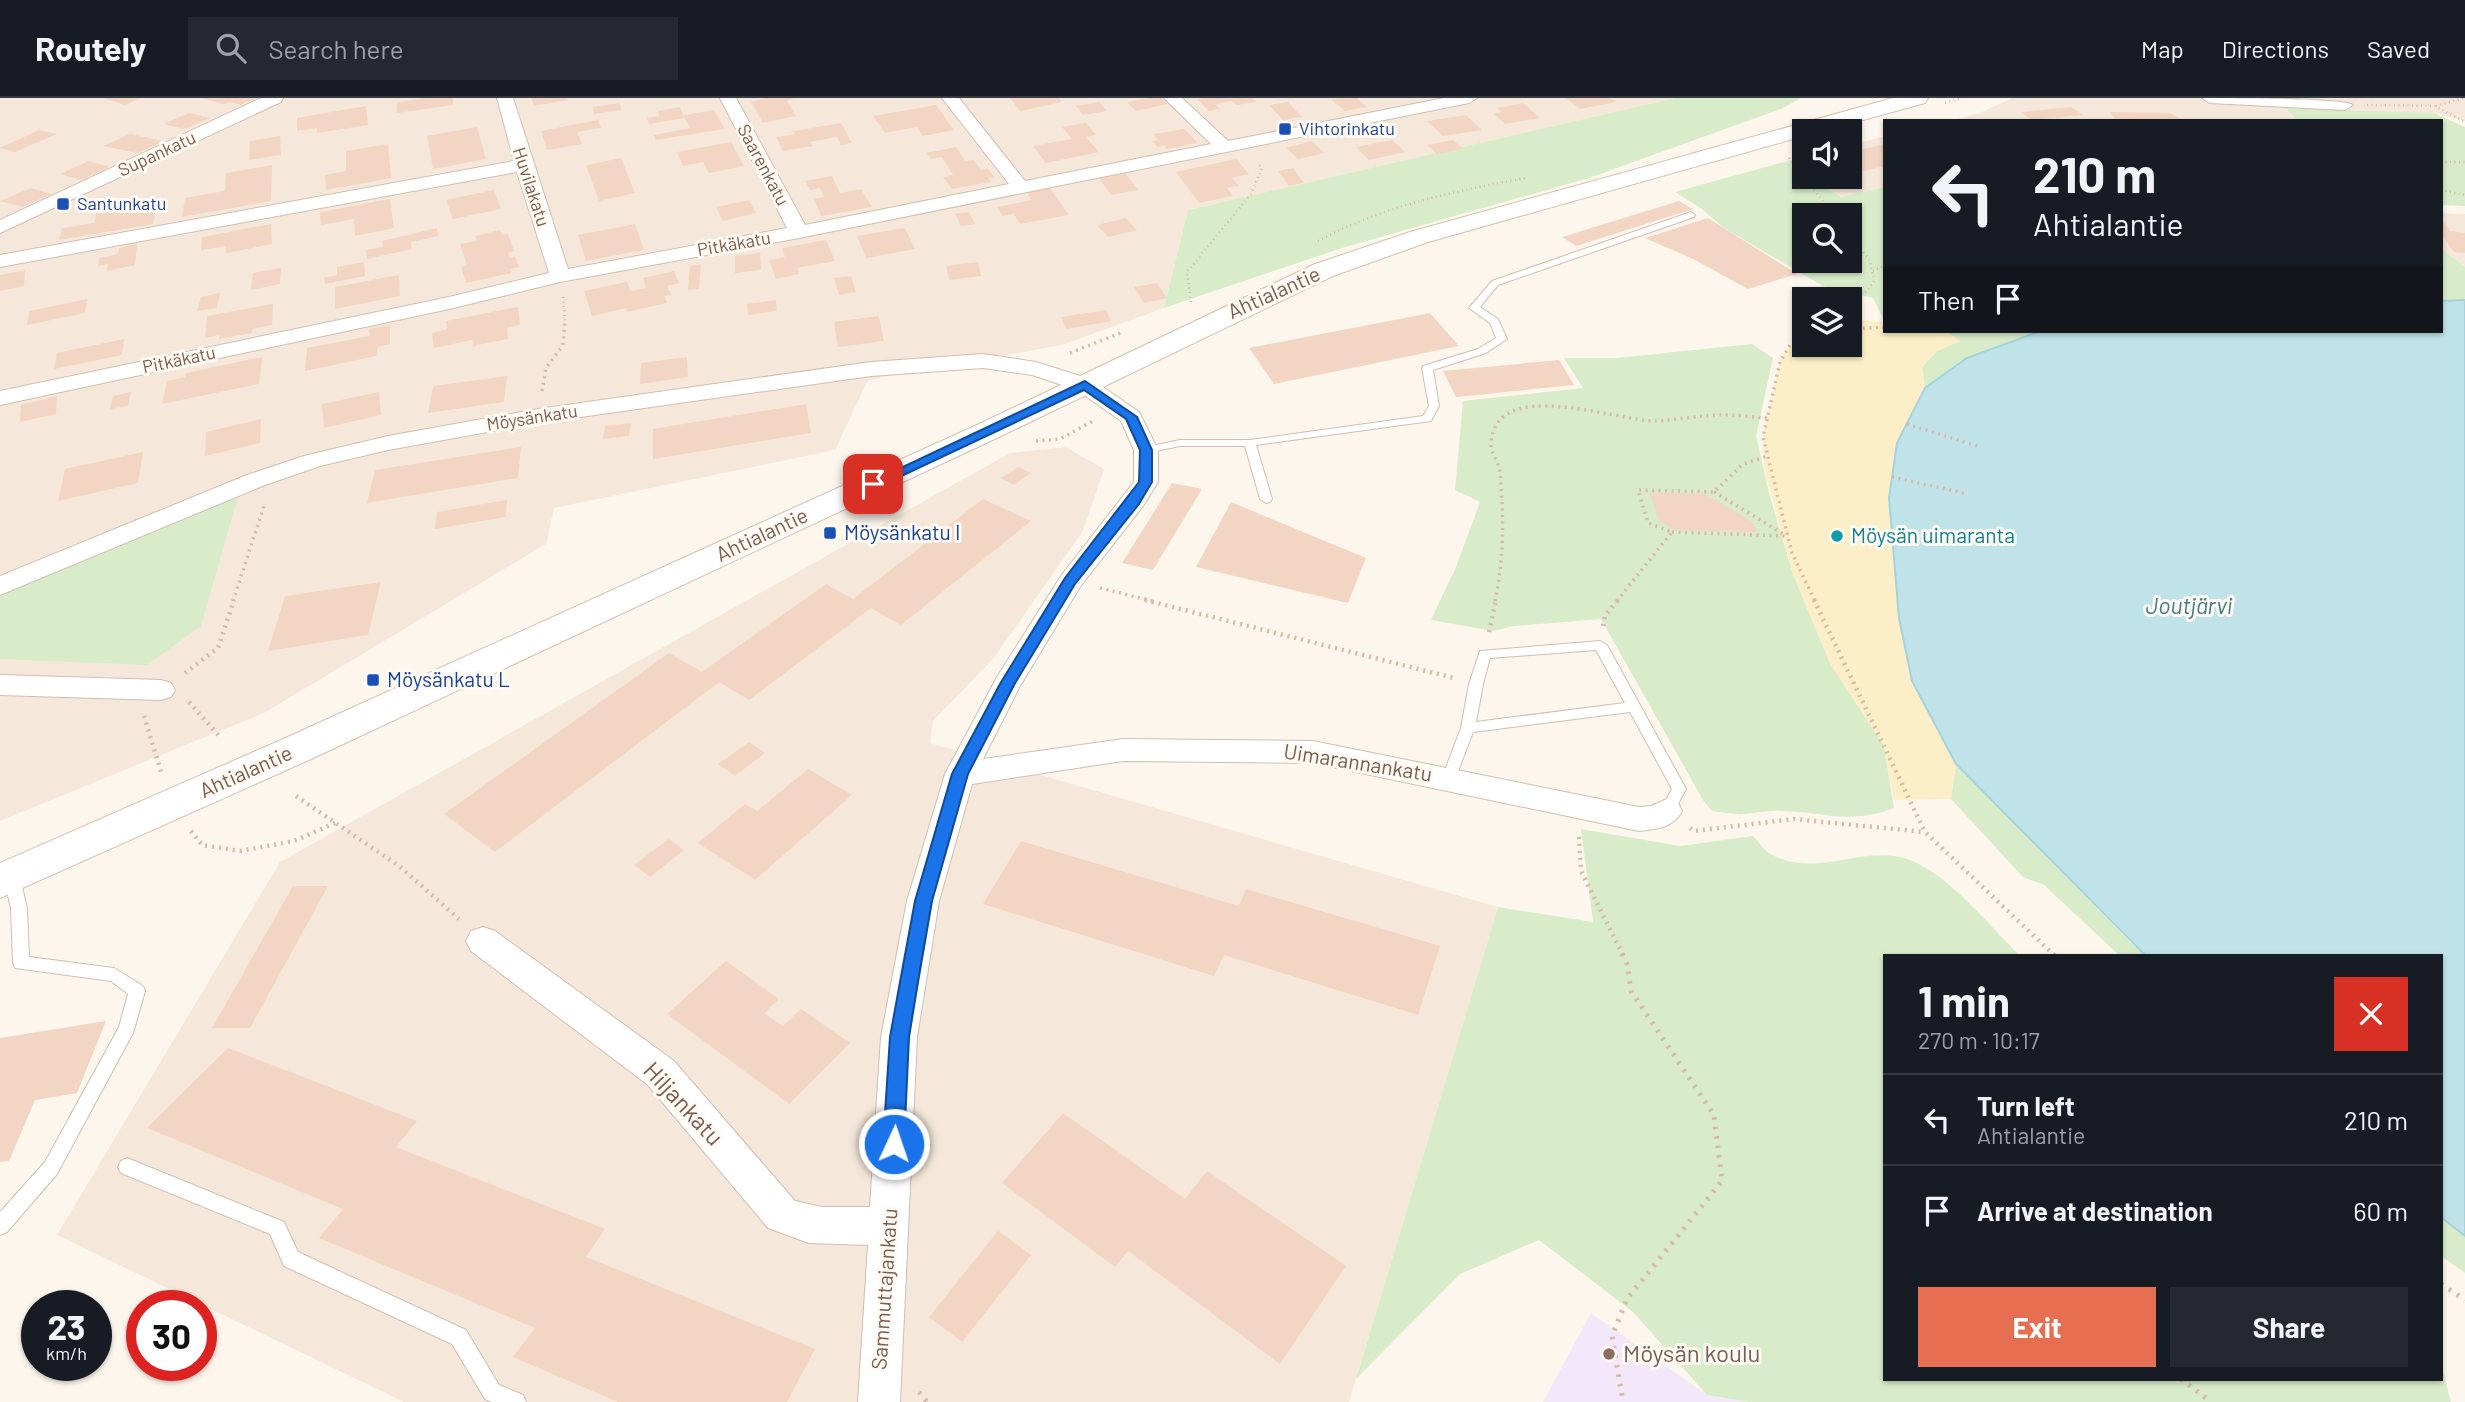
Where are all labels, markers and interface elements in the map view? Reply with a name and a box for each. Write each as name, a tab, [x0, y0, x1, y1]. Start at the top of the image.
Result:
search box	[188, 17, 678, 80]
text: Routely	[35, 28, 146, 68]
icon: search	[212, 29, 250, 67]
text: Search here	[268, 33, 404, 64]
text: Map	[2141, 34, 2184, 63]
text: Directions	[2222, 34, 2329, 63]
text: Saved	[2367, 34, 2430, 63]
place label: Vihtorinkatu	[1299, 117, 1395, 139]
map controls	[1792, 119, 1862, 357]
button: sound	[1792, 119, 1862, 189]
street label: Saarenkatu	[733, 120, 794, 209]
marker: Vihtorinkatu	[1277, 121, 1293, 137]
street label: Supankatu	[114, 126, 199, 181]
street label: Huvilakatu	[509, 144, 555, 229]
text: 210 m	[2033, 144, 2156, 203]
icon: left	[1918, 147, 2009, 238]
place label: Santunkatu	[77, 192, 166, 214]
marker: Santunkatu	[55, 196, 71, 212]
button: search	[1792, 203, 1862, 273]
text: Ahtialantie	[2033, 204, 2184, 242]
street label: Pitkäkatu	[695, 226, 772, 260]
street label: Ahtialantie	[1223, 260, 1324, 323]
icon: arrive	[1989, 280, 2027, 318]
text: Then	[1918, 284, 1975, 315]
button: layers	[1792, 287, 1862, 357]
street label: Pitkäkatu	[140, 341, 217, 377]
street label: Möysänkatu	[485, 399, 579, 435]
pin	[843, 454, 903, 514]
icon: arrive	[854, 465, 892, 503]
street label: Ahtialantie	[711, 501, 811, 566]
place label: Möysänkatu I	[844, 519, 961, 544]
place label: Möysän uimaranta	[1851, 522, 2015, 547]
marker: Möysänkatu I	[822, 525, 838, 541]
marker: Möysän uimaranta	[1829, 528, 1845, 544]
water label: Joutjärvi	[2145, 591, 2233, 619]
place label: Möysänkatu L	[387, 666, 510, 691]
marker: Möysänkatu L	[365, 672, 381, 688]
street label: Uimarannankatu	[1282, 737, 1434, 786]
street label: Ahtialantie	[195, 739, 296, 802]
text: 1 min	[1918, 975, 2010, 1025]
button: close	[2334, 977, 2408, 1051]
text: 270 m · 10:17	[1918, 1026, 2040, 1054]
street label: Hiljankatu	[638, 1055, 730, 1151]
text: Turn left	[1977, 1090, 2075, 1121]
icon: left	[1918, 1101, 1956, 1139]
text: 210 m	[2344, 1104, 2408, 1135]
position arrow	[857, 1107, 931, 1181]
text: Ahtialantie	[1977, 1121, 2085, 1149]
icon: arrive	[1918, 1192, 1956, 1230]
text: Arrive at destination	[1977, 1195, 2213, 1226]
text: 60 m	[2353, 1195, 2408, 1226]
street label: Sammuttajankatu	[865, 1207, 902, 1371]
button: Exit	[1918, 1287, 2156, 1367]
button: Share	[2170, 1287, 2408, 1367]
speed limit sign: 30	[126, 1290, 217, 1381]
text: 23	[47, 1305, 86, 1347]
place label: Möysän koulu	[1623, 1338, 1760, 1367]
text: km/h	[46, 1342, 87, 1364]
marker: Möysän koulu	[1601, 1346, 1617, 1362]

